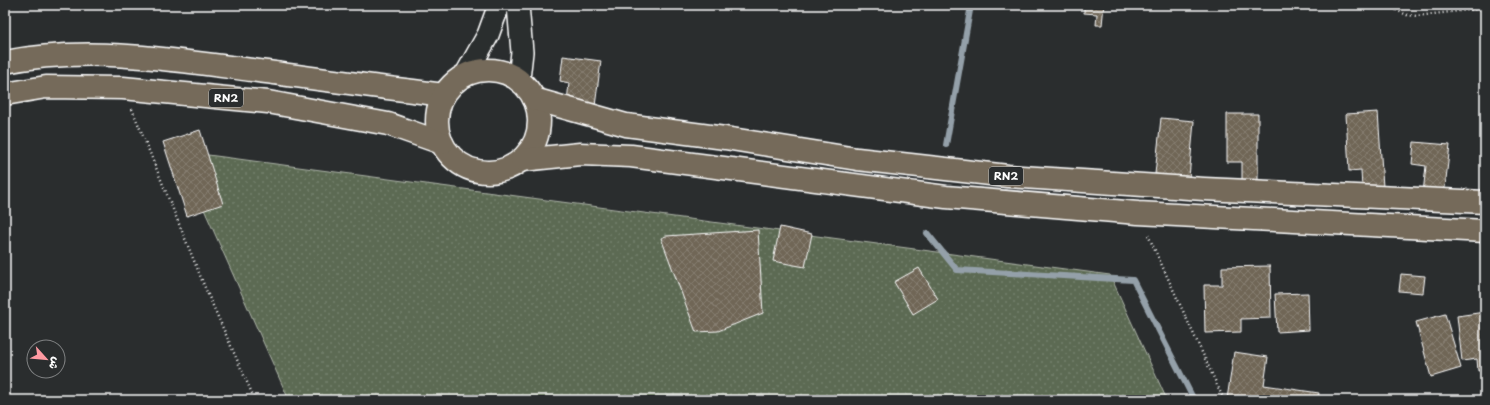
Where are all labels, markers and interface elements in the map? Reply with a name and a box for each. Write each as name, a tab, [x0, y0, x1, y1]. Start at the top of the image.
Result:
road number: RN2	[209, 89, 243, 107]
road number: RN2	[989, 167, 1023, 185]
north arrow	[26, 339, 66, 379]
text: ش	[45, 355, 66, 373]

